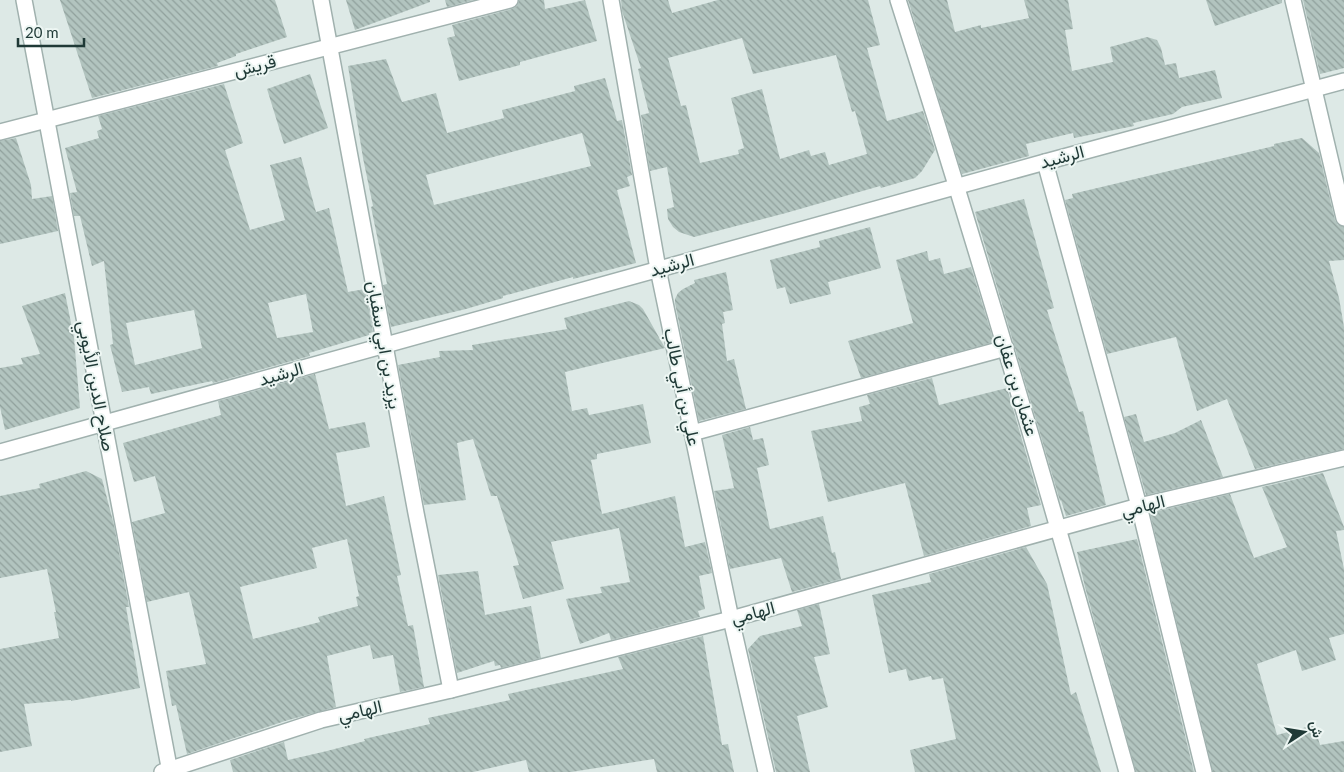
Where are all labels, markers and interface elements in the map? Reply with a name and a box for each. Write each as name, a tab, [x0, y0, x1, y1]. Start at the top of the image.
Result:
scale bar	[18, 15, 84, 47]
text: 20 m	[25, 23, 59, 41]
street label: قريش	[231, 49, 279, 82]
street label: الرشيد	[1037, 140, 1087, 173]
street label: الرشيد	[647, 248, 697, 281]
street label: يزيد بن ابي سفيان	[358, 279, 407, 412]
street label: صلاح الدين الأيوبي	[69, 318, 120, 454]
street label: علي بن أبي طالب	[655, 326, 706, 449]
street label: عثمان بن عفان	[991, 331, 1044, 439]
street label: الرشيد	[256, 356, 306, 391]
street label: الهامي	[1118, 489, 1168, 526]
street label: الهامي	[728, 596, 778, 633]
street label: الهامي	[336, 694, 385, 731]
north arrow	[1279, 707, 1329, 757]
text: ش	[1306, 719, 1327, 740]

